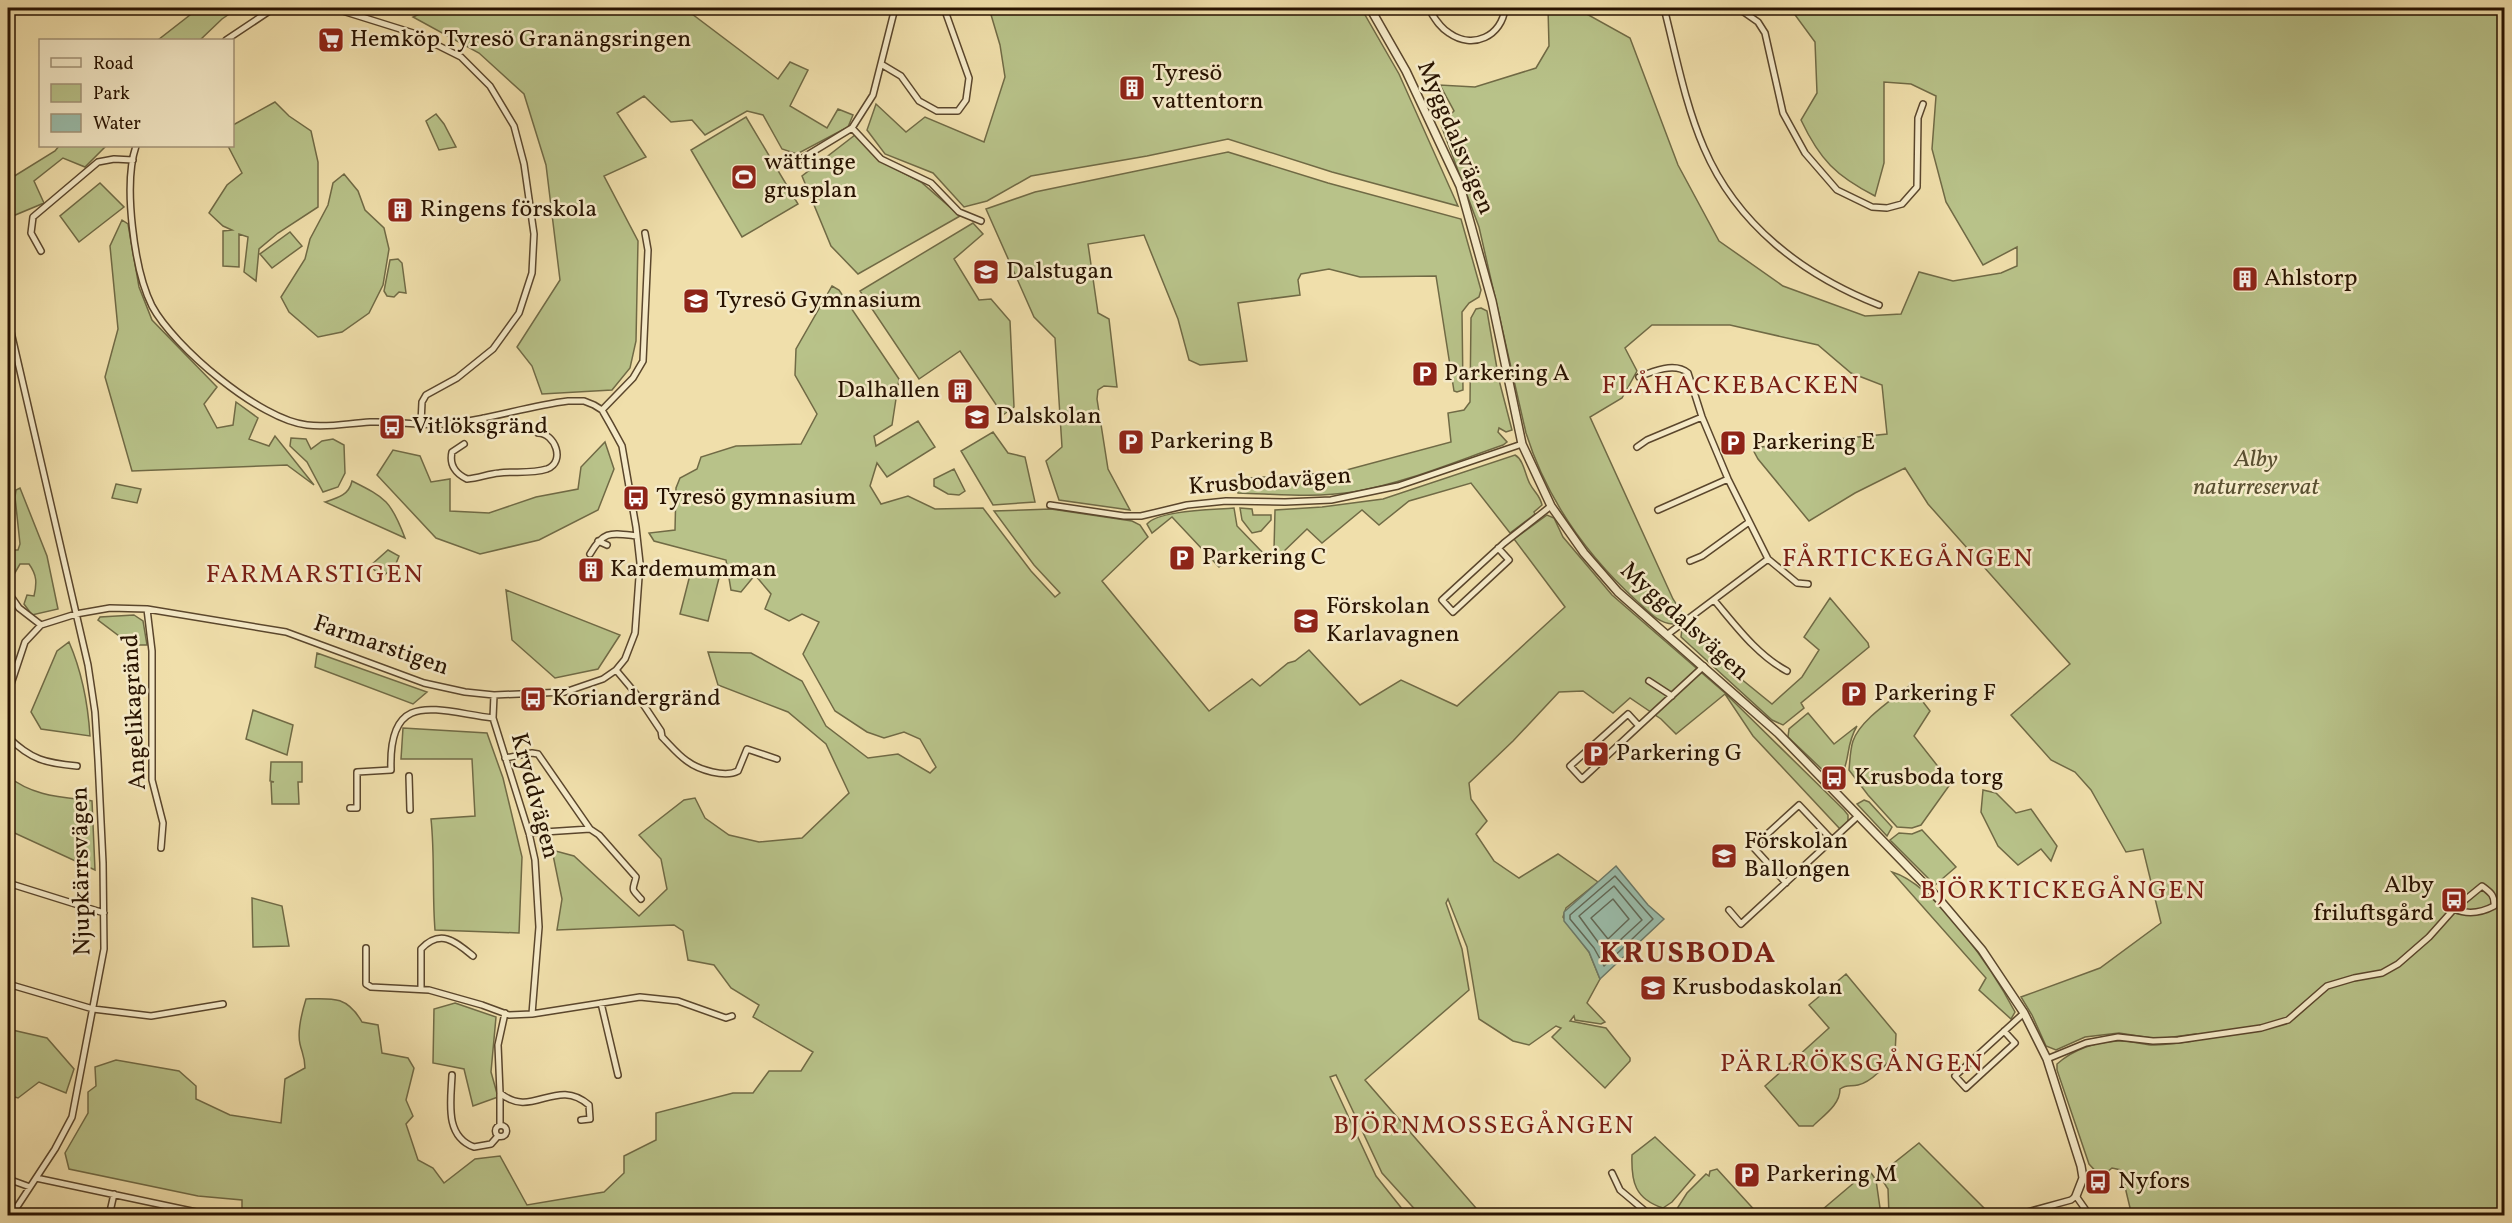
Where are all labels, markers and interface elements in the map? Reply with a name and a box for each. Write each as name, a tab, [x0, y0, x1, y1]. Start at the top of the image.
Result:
place label: Hemköp Tyresö Granängsringen	[350, 23, 691, 57]
supermarket icon: Hemköp Tyresö Granängsringen	[316, 25, 346, 55]
legend	[39, 39, 234, 147]
text: Road	[93, 52, 134, 77]
street label: Myggdalsvägen	[1407, 56, 1503, 220]
place label: Tyresö vattentorn	[1152, 57, 1264, 119]
building icon: Tyresö vattentorn	[1117, 73, 1147, 103]
text: Park	[93, 82, 130, 107]
text: Water	[93, 112, 141, 137]
place label: wättinge grusplan	[764, 146, 857, 208]
sports icon: wättinge grusplan	[729, 162, 759, 192]
place label: Ringens förskola	[420, 193, 597, 227]
building icon: Ringens förskola	[385, 195, 415, 225]
place label: Dalstugan	[1006, 255, 1113, 289]
school or university icon: Dalstugan	[971, 257, 1001, 287]
place label: Ahlstorp	[2264, 262, 2357, 296]
building icon: Ahlstorp	[2230, 264, 2260, 294]
place label: Tyresö Gymnasium	[716, 284, 921, 318]
school or university icon: Tyresö Gymnasium	[681, 286, 711, 316]
place label: Parkering A	[1444, 357, 1570, 391]
parking icon: Parkering A	[1410, 359, 1440, 389]
district label: FLÅHACKEBACKEN	[1602, 368, 1860, 404]
place label: Dalhallen	[837, 374, 940, 408]
building icon: Dalhallen	[945, 376, 975, 406]
place label: Dalskolan	[996, 400, 1102, 434]
school or university icon: Dalskolan	[962, 402, 992, 432]
place label: Vitlöksgränd	[412, 410, 548, 444]
bus stop icon: Vitlöksgränd	[377, 412, 407, 442]
place label: Parkering B	[1150, 425, 1274, 459]
place label: Parkering E	[1752, 426, 1875, 460]
parking icon: Parkering B	[1116, 427, 1146, 457]
parking icon: Parkering E	[1718, 428, 1748, 458]
park label: Alby naturreservat	[2193, 443, 2320, 505]
street label: Krusbodavägen	[1187, 459, 1353, 505]
place label: Tyresö gymnasium	[656, 481, 856, 515]
bus stop icon: Tyresö gymnasium	[621, 483, 651, 513]
place label: Parkering C	[1202, 541, 1326, 575]
district label: FÅRTICKEGÅNGEN	[1782, 541, 2034, 577]
parking icon: Parkering C	[1167, 543, 1197, 573]
place label: Kardemumman	[610, 553, 777, 587]
building icon: Kardemumman	[576, 555, 606, 585]
street label: Myggdalsvägen	[1612, 555, 1756, 689]
district label: FARMARSTIGEN	[206, 557, 424, 593]
place label: Förskolan Karlavagnen	[1326, 590, 1460, 652]
school or university icon: Förskolan Karlavagnen	[1291, 606, 1321, 636]
street label: Farmarstigen	[309, 607, 453, 685]
street label: Angelikagränd	[114, 633, 156, 791]
place label: Parkering F	[1874, 677, 1996, 711]
parking icon: Parkering F	[1839, 679, 1869, 709]
place label: Koriandergränd	[552, 682, 721, 716]
bus stop icon: Koriandergränd	[518, 684, 548, 714]
street label: Kryddvägen	[501, 729, 567, 863]
place label: Parkering G	[1616, 737, 1742, 771]
parking icon: Parkering G	[1581, 739, 1611, 769]
place label: Krusboda torg	[1854, 761, 2004, 795]
bus stop icon: Krusboda torg	[1819, 763, 1849, 793]
street label: Njupkärrsvägen	[64, 786, 100, 956]
place label: Förskolan Ballongen	[1744, 825, 1850, 887]
school or university icon: Förskolan Ballongen	[1709, 841, 1739, 871]
place label: Alby friluftsgård	[2313, 869, 2434, 931]
district label: BJÖRKTICKEGÅNGEN	[1920, 873, 2206, 909]
bus stop icon: Alby friluftsgård	[2439, 885, 2469, 915]
district label: KRUSBODA	[1599, 933, 1777, 975]
place label: Krusbodaskolan	[1672, 971, 1843, 1005]
school or university icon: Krusbodaskolan	[1638, 973, 1668, 1003]
district label: PÄRLRÖKSGÅNGEN	[1720, 1046, 1984, 1082]
district label: BJÖRNMOSSEGÅNGEN	[1333, 1108, 1635, 1144]
place label: Parkering M	[1766, 1158, 1897, 1192]
parking icon: Parkering M	[1732, 1160, 1762, 1190]
place label: Nyfors	[2118, 1165, 2190, 1199]
bus stop icon: Nyfors	[2083, 1167, 2113, 1197]

